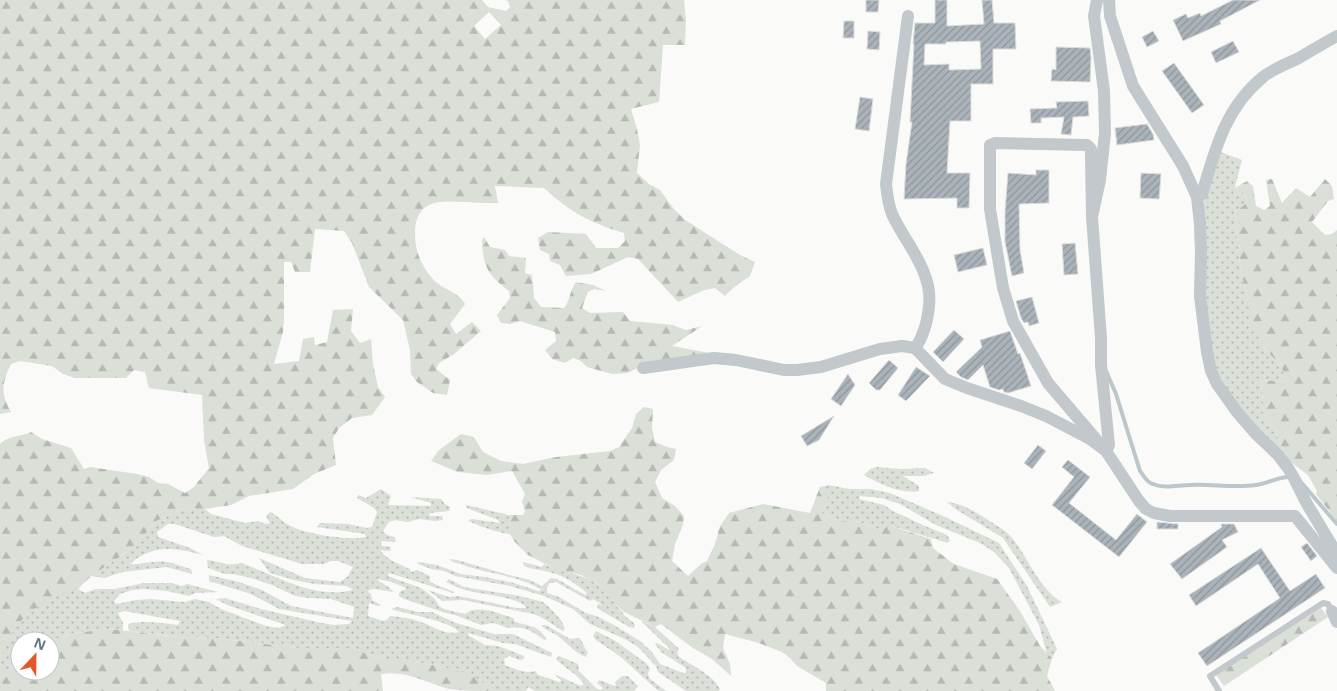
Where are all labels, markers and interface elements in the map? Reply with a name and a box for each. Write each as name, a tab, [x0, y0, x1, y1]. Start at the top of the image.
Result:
north arrow	[10, 631, 60, 681]
text: N	[31, 633, 49, 654]

